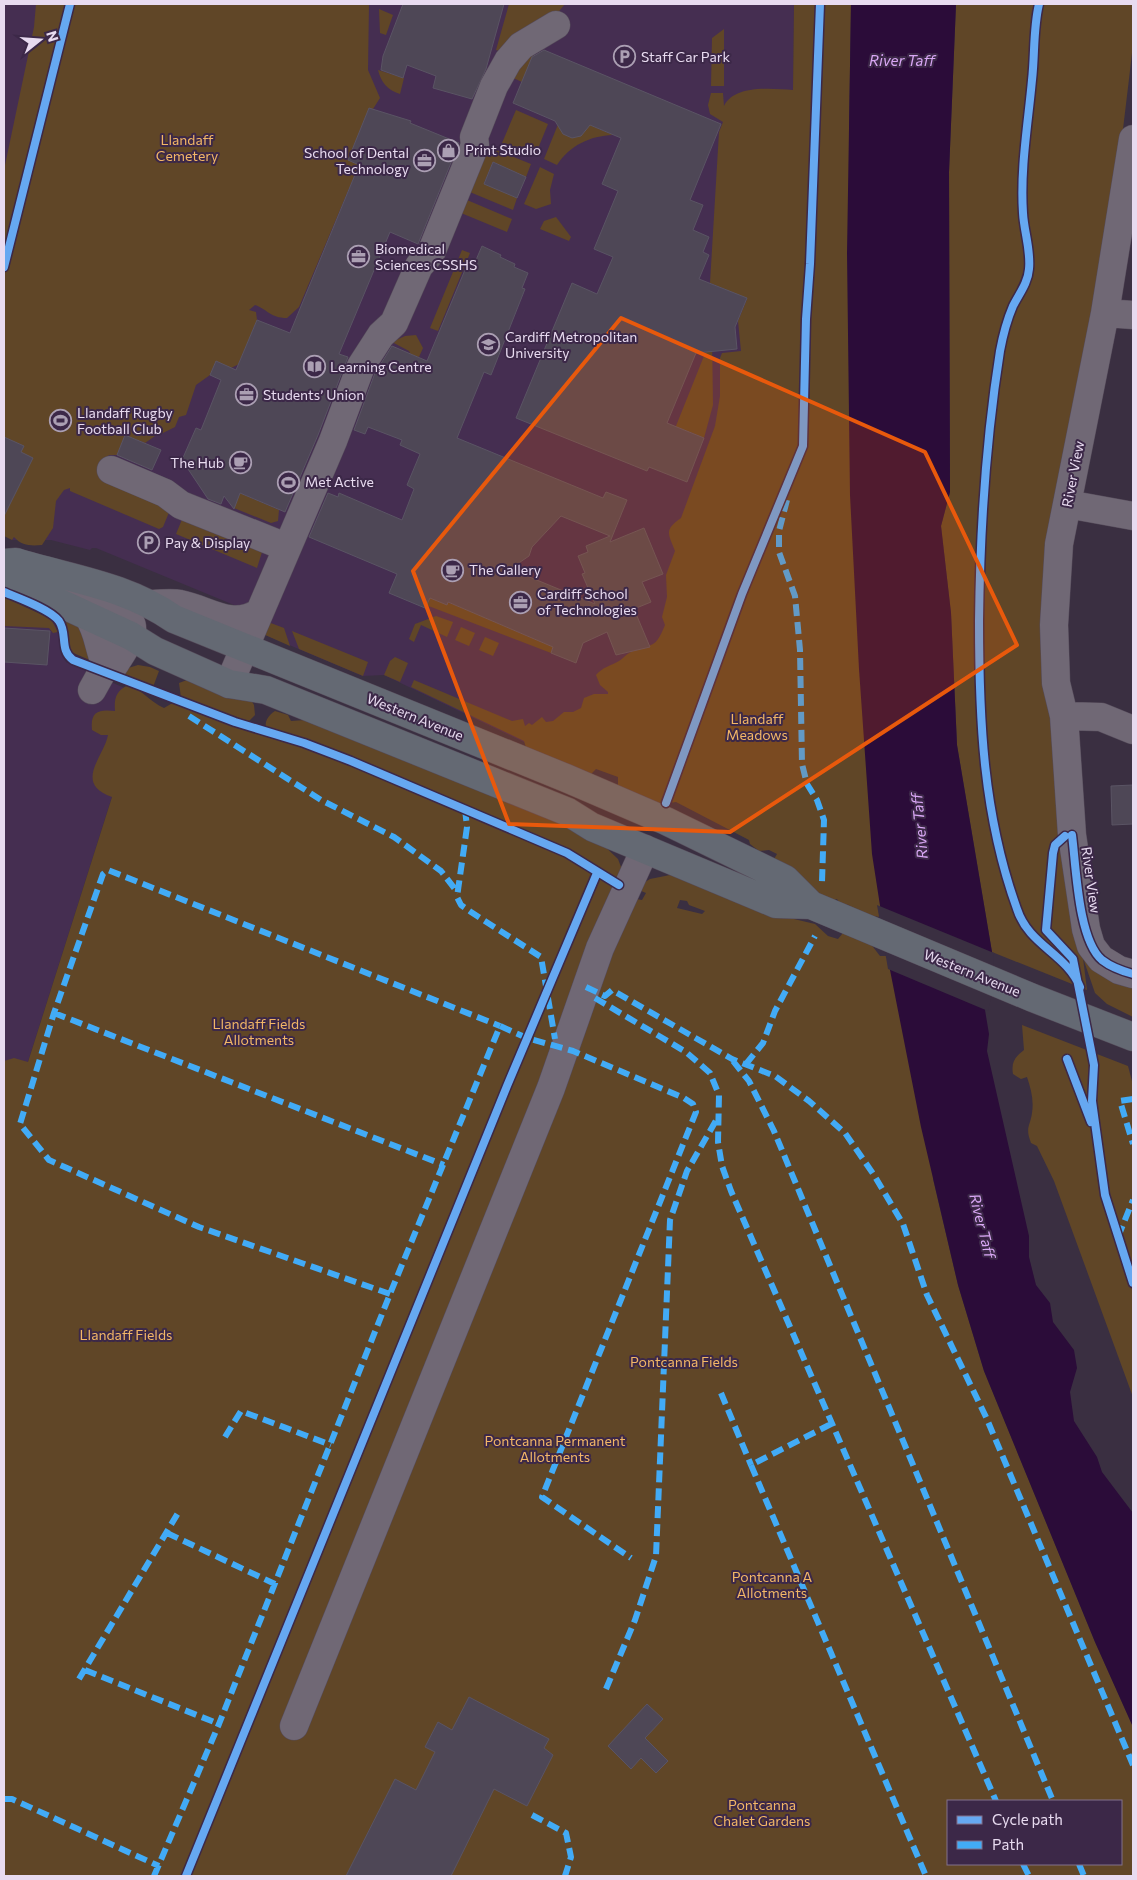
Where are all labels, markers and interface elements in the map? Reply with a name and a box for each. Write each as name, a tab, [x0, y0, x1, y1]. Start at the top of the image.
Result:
north arrow	[15, 15, 65, 65]
text: N	[43, 29, 63, 44]
parking icon: Staff Car Park	[613, 45, 637, 69]
place label: Staff Car Park	[641, 48, 730, 65]
water label: River Taff	[869, 51, 936, 69]
park label: Llandaff Cemetery	[156, 131, 218, 164]
shop icon: Print Studio	[437, 138, 461, 162]
place label: Print Studio	[465, 141, 541, 158]
place label: School of Dental Technology	[304, 144, 409, 177]
office icon: School of Dental Technology	[413, 149, 437, 173]
place label: Biomedical Sciences CSSHS	[375, 240, 477, 273]
office icon: Biomedical Sciences CSSHS	[347, 245, 371, 269]
place label: Cardiff Metropolitan University	[505, 328, 637, 361]
school or university icon: Cardiff Metropolitan University	[477, 333, 501, 357]
library icon: Learning Centre	[302, 355, 326, 379]
place label: Learning Centre	[330, 358, 432, 375]
office icon: Students’ Union	[235, 383, 259, 407]
place label: Students’ Union	[263, 386, 364, 403]
place label: Llandaff Rugby Football Club	[77, 404, 173, 437]
sports icon: Llandaff Rugby Football Club	[49, 409, 73, 433]
street label: River View	[1058, 439, 1087, 509]
cafe icon: The Hub	[228, 451, 252, 475]
place label: The Hub	[170, 454, 224, 471]
sports icon: Met Active	[277, 470, 301, 494]
place label: Met Active	[305, 473, 374, 490]
parking icon: Pay & Display	[137, 531, 161, 555]
place label: Pay & Display	[165, 534, 250, 551]
cafe icon: The Gallery	[441, 558, 465, 582]
place label: The Gallery	[469, 561, 541, 578]
place label: Cardiff School of Technologies	[537, 585, 637, 618]
office icon: Cardiff School of Technologies	[509, 590, 533, 614]
street label: Western Avenue	[364, 689, 466, 744]
park label: Llandaff Meadows	[726, 710, 788, 743]
water label: River Taff	[907, 791, 931, 860]
street label: River View	[1078, 845, 1105, 914]
street label: Western Avenue	[921, 945, 1023, 1000]
park label: Llandaff Fields Allotments	[213, 1015, 305, 1048]
water label: River Taff	[966, 1192, 1000, 1261]
park label: Llandaff Fields	[80, 1326, 172, 1343]
park label: Pontcanna Fields	[630, 1353, 738, 1370]
park label: Pontcanna Permanent Allotments	[484, 1432, 626, 1465]
park label: Pontcanna A Allotments	[732, 1568, 813, 1601]
park label: Pontcanna Chalet Gardens	[714, 1796, 811, 1829]
legend	[947, 1800, 1122, 1865]
text: Cycle path	[992, 1810, 1063, 1828]
text: Path	[992, 1835, 1024, 1853]

